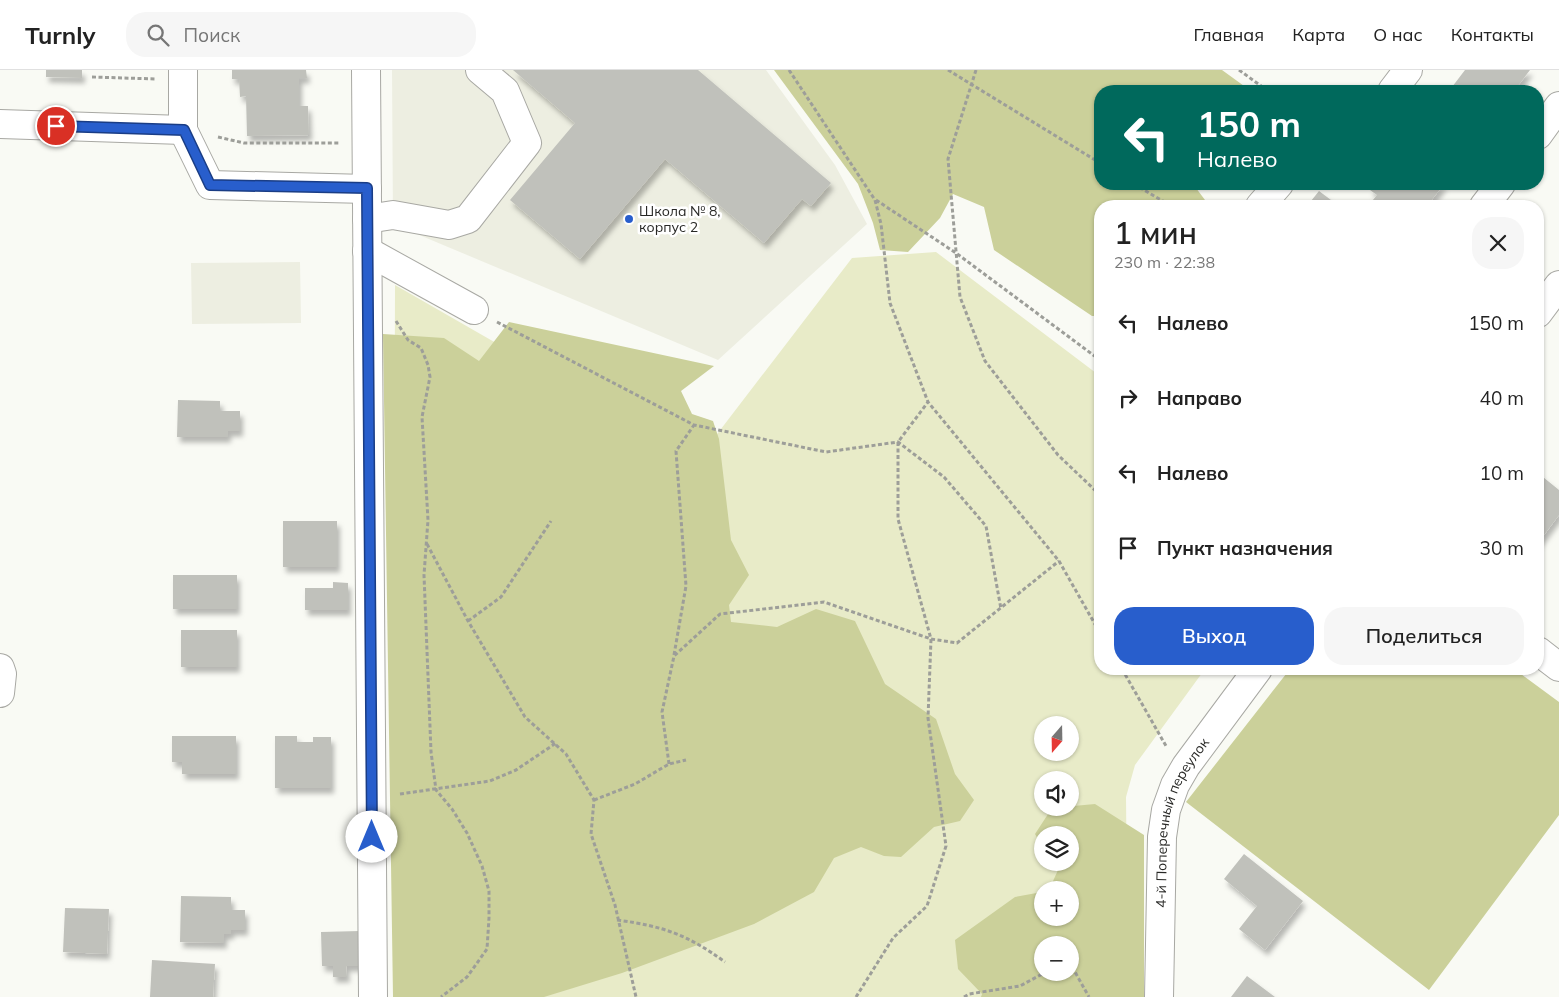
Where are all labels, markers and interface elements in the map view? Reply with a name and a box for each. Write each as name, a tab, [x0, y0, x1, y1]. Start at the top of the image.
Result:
search box	[126, 12, 476, 57]
text: Turnly	[25, 20, 96, 50]
icon: search	[144, 21, 172, 49]
text: Поиск	[184, 23, 240, 47]
text: Главная	[1194, 23, 1264, 46]
text: Карта	[1292, 23, 1345, 46]
text: О нас	[1373, 23, 1423, 46]
text: Контакты	[1451, 23, 1534, 46]
text: 150 m	[1197, 102, 1301, 146]
pin	[35, 105, 77, 147]
icon: left	[1114, 105, 1179, 170]
icon: arrive	[42, 112, 70, 140]
text: Налево	[1197, 145, 1277, 173]
place label: Школа № 8, корпус 2	[639, 202, 721, 236]
marker: Школа № 8, корпус 2	[623, 213, 635, 225]
text: 1 мин	[1114, 214, 1197, 252]
button: close	[1472, 217, 1524, 269]
text: 230 m · 22:38	[1114, 252, 1215, 272]
icon: left	[1114, 309, 1142, 337]
text: Налево	[1157, 311, 1229, 335]
text: 150 m	[1468, 311, 1524, 335]
icon: right	[1114, 384, 1142, 412]
text: Направо	[1157, 386, 1242, 410]
text: 40 m	[1480, 386, 1524, 410]
icon: left	[1114, 459, 1142, 487]
text: Налево	[1157, 461, 1229, 485]
text: 10 m	[1480, 461, 1524, 485]
icon: arrive	[1114, 534, 1142, 562]
text: Пункт назначения	[1157, 536, 1333, 560]
text: 30 m	[1480, 536, 1524, 560]
button: Выход	[1114, 607, 1314, 665]
button: Поделиться	[1324, 607, 1524, 665]
north arrow	[1034, 716, 1079, 761]
map controls	[1034, 716, 1079, 981]
street label: 4-й Поперечный переулок	[1152, 734, 1213, 908]
button: sound	[1034, 771, 1079, 816]
position arrow	[345, 810, 397, 862]
button: layers	[1034, 826, 1079, 871]
button: +	[1034, 881, 1079, 926]
button: −	[1034, 936, 1079, 981]

